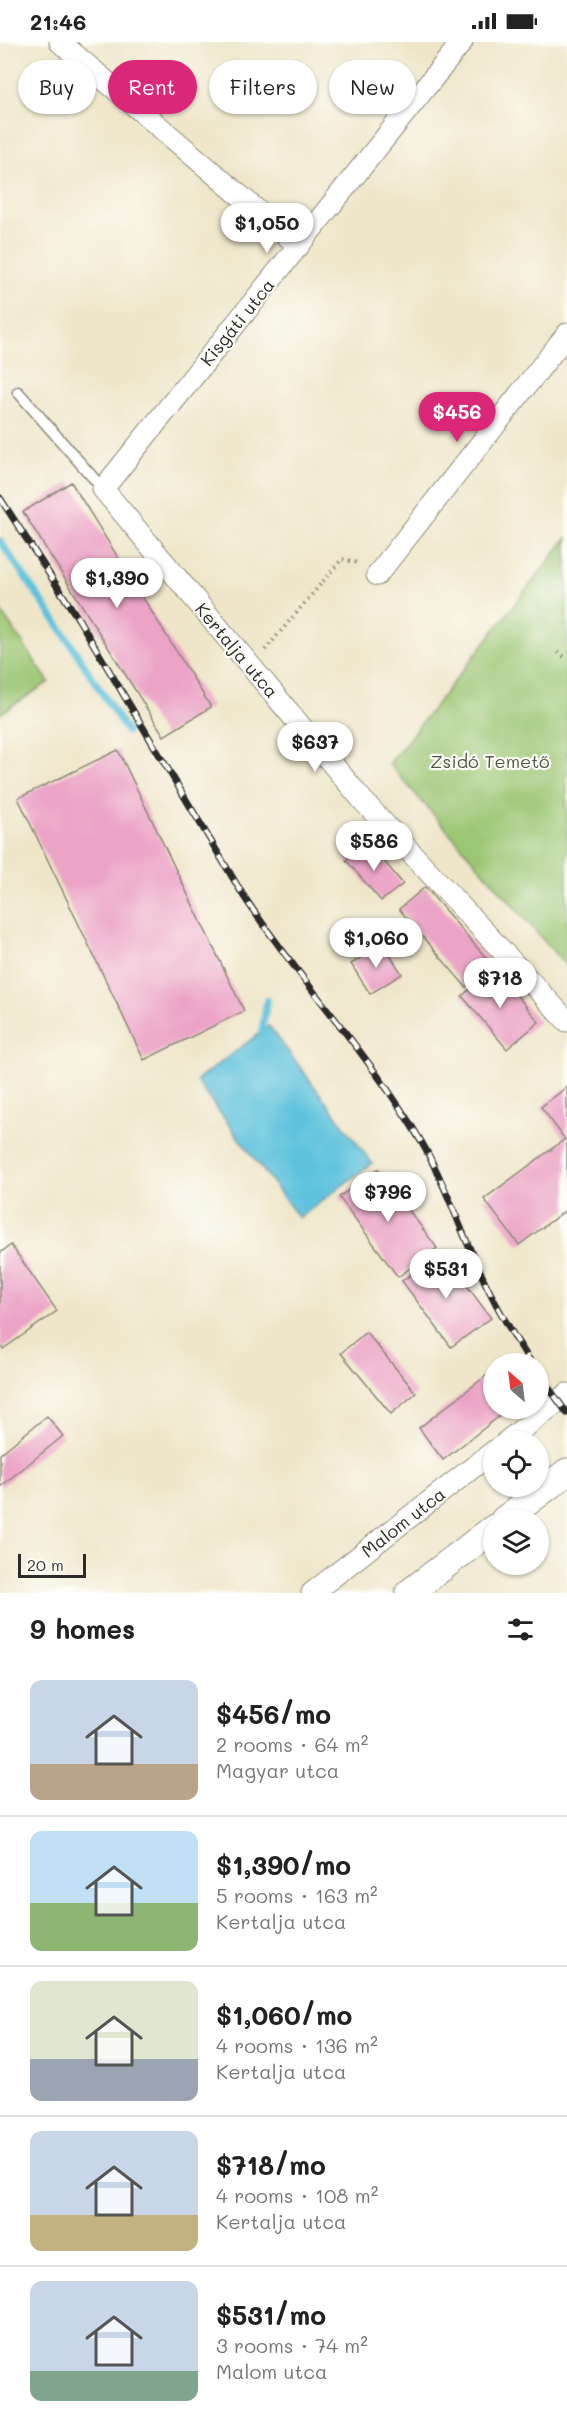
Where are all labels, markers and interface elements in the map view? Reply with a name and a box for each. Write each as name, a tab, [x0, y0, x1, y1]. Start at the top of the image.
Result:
text: 21:46	[30, 7, 86, 36]
chip: Buy	[18, 60, 96, 114]
chip: Rent	[108, 60, 197, 114]
chip: Filters	[209, 60, 317, 114]
chip: New	[329, 60, 416, 114]
pin: $1,050	[218, 203, 316, 254]
text: $1,050	[235, 209, 299, 235]
street label: Kisgáti utca	[194, 273, 280, 371]
pin: $456	[421, 392, 493, 443]
text: $456	[433, 398, 481, 424]
pin: $1,390	[68, 558, 166, 609]
text: $1,390	[85, 564, 149, 590]
street label: Kertalja utca	[190, 597, 284, 703]
pin: $637	[279, 722, 351, 773]
text: $637	[291, 728, 339, 754]
park label: Zsidó Temető	[430, 749, 550, 773]
pin: $586	[338, 821, 410, 872]
text: $586	[350, 827, 398, 853]
pin: $1,060	[327, 918, 425, 969]
text: $1,060	[343, 924, 409, 950]
pin: $718	[464, 958, 536, 1009]
text: $718	[478, 964, 522, 990]
pin: $796	[352, 1172, 424, 1223]
text: $796	[364, 1178, 412, 1204]
pin: $531	[410, 1249, 482, 1300]
text: $531	[424, 1255, 468, 1281]
north arrow	[483, 1353, 549, 1419]
map controls	[483, 1353, 549, 1575]
button: locate	[483, 1431, 549, 1497]
street label: Malom utca	[356, 1482, 450, 1562]
button: layers	[483, 1509, 549, 1575]
scale bar	[18, 1551, 86, 1578]
text: 20 m	[27, 1554, 64, 1575]
text: 9 homes	[30, 1612, 135, 1646]
icon: filters	[504, 1613, 537, 1646]
text: $456/mo	[216, 1697, 331, 1731]
icon: home	[78, 1704, 150, 1776]
text: 2 rooms · 64 m²	[216, 1731, 368, 1757]
text: Magyar utca	[216, 1757, 339, 1783]
text: $1,390/mo	[216, 1848, 351, 1882]
icon: home	[78, 1855, 150, 1927]
text: 5 rooms · 163 m²	[216, 1882, 378, 1908]
text: Kertalja utca	[216, 1908, 346, 1934]
text: $1,060/mo	[216, 1998, 352, 2032]
icon: home	[78, 2005, 150, 2077]
text: 4 rooms · 136 m²	[216, 2032, 378, 2058]
text: Kertalja utca	[216, 2058, 346, 2084]
text: $718/mo	[216, 2148, 326, 2182]
icon: home	[78, 2155, 150, 2227]
text: 4 rooms · 108 m²	[216, 2182, 378, 2208]
text: Kertalja utca	[216, 2208, 346, 2234]
text: $531/mo	[216, 2298, 326, 2332]
icon: home	[78, 2305, 150, 2377]
text: 3 rooms · 74 m²	[216, 2332, 368, 2358]
text: Malom utca	[216, 2358, 328, 2384]

